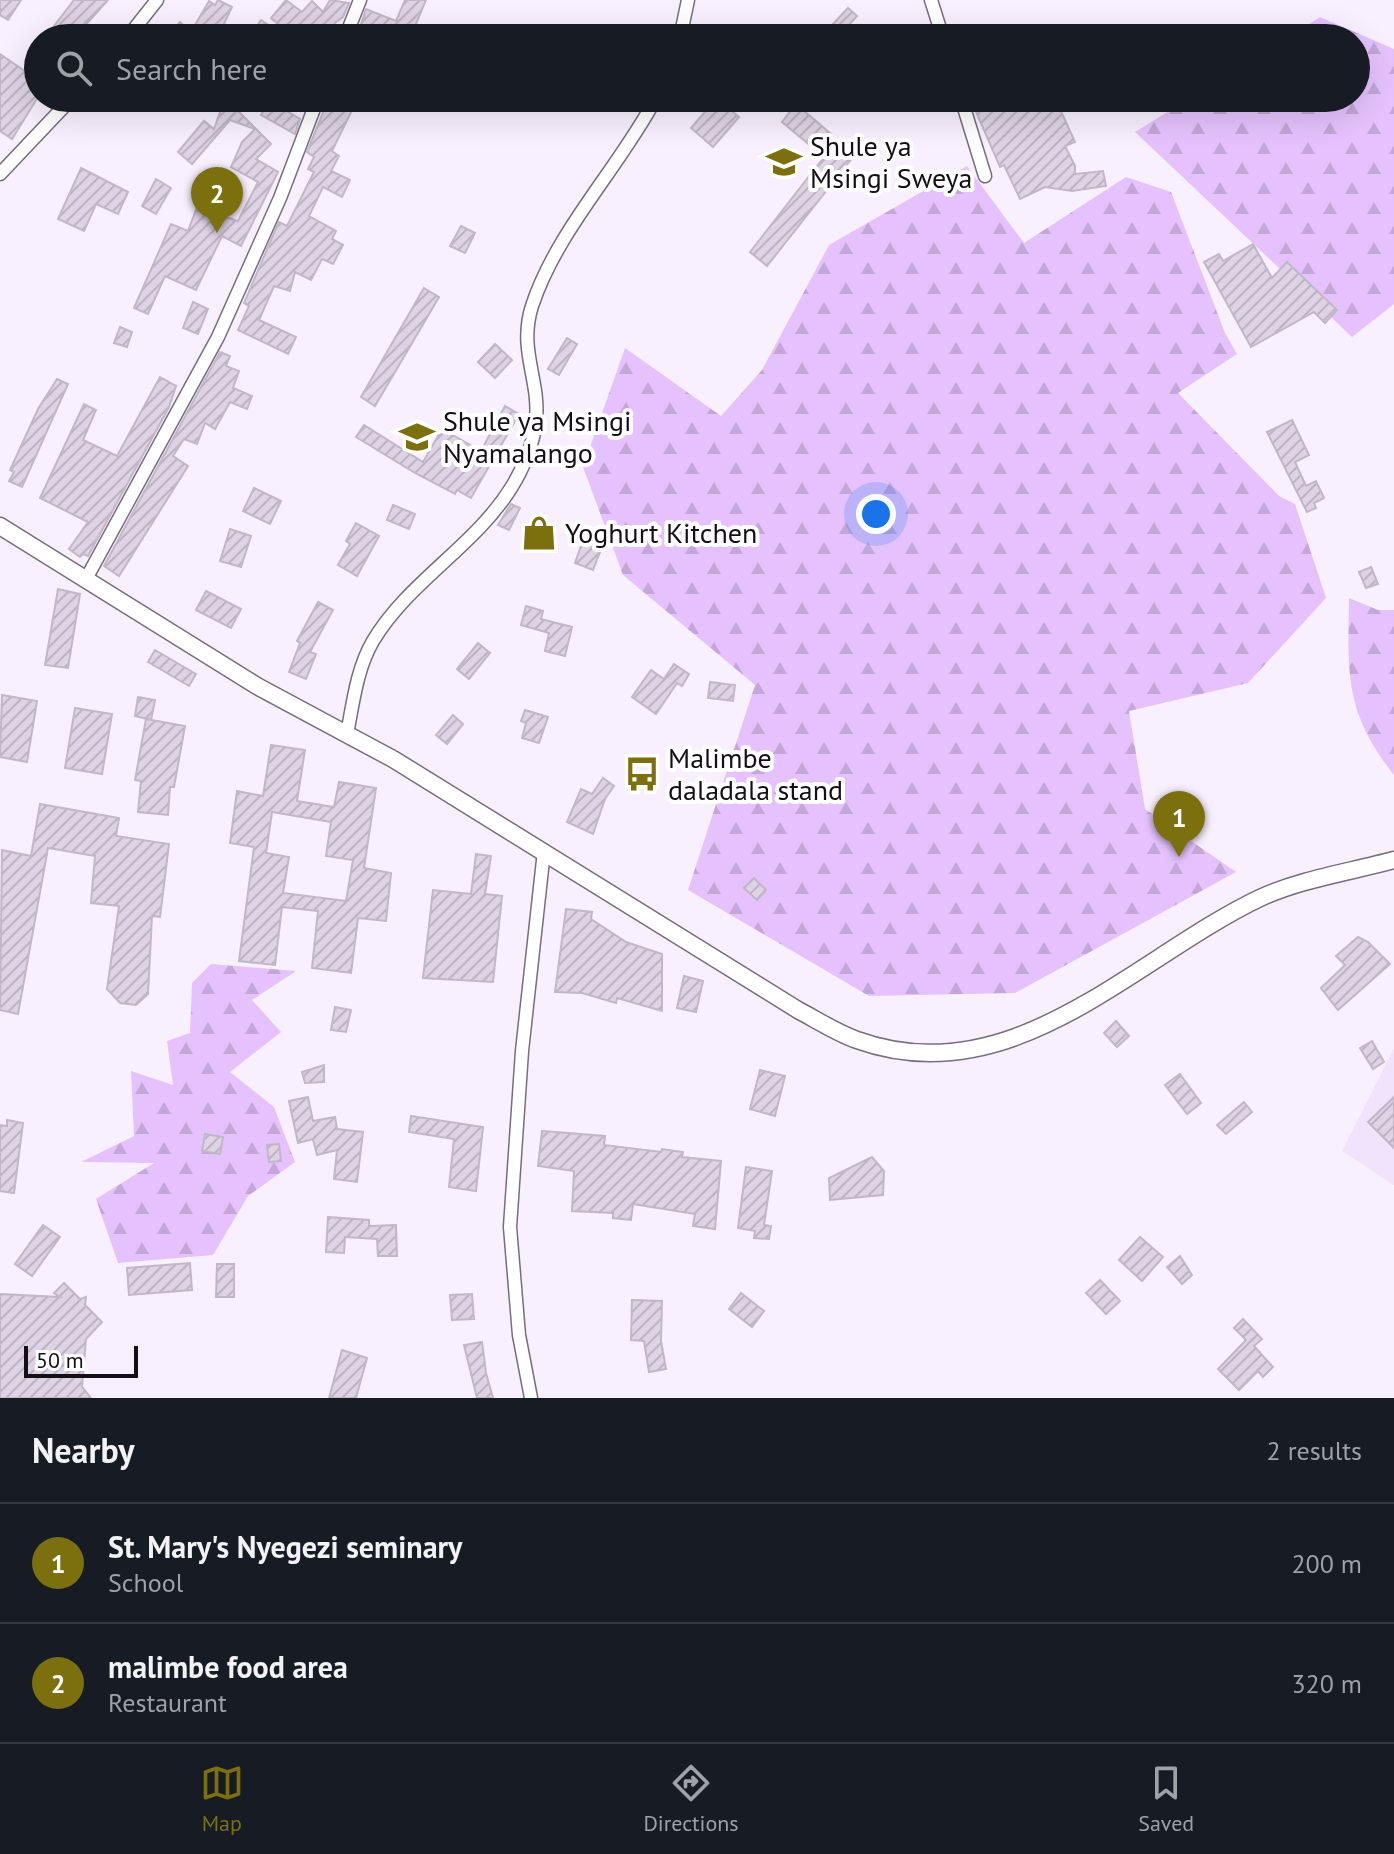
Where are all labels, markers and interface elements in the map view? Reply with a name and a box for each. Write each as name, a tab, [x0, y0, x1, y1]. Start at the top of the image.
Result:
search box	[24, 24, 1370, 112]
icon: search	[52, 46, 96, 90]
text: Search here	[116, 49, 267, 88]
place label: Shule ya Msingi Sweya	[810, 127, 972, 196]
school or university icon: Shule ya Msingi Sweya	[765, 143, 803, 181]
pin: 2	[191, 167, 243, 233]
place label: Shule ya Msingi Nyamalango	[443, 402, 631, 471]
school or university icon: Shule ya Msingi Nyamalango	[398, 418, 436, 456]
your location	[856, 494, 896, 534]
shop icon: Yoghurt Kitchen	[520, 514, 558, 552]
place label: Yoghurt Kitchen	[565, 514, 757, 551]
place label: Malimbe daladala stand	[668, 739, 843, 808]
bus stop icon: Malimbe daladala stand	[623, 755, 661, 793]
pin: 1	[1153, 791, 1205, 857]
scale bar	[24, 1342, 138, 1378]
text: 50 m	[36, 1346, 84, 1374]
text: Nearby	[32, 1428, 134, 1472]
text: 2 results	[1267, 1434, 1362, 1467]
text: St. Mary's Nyegezi seminary	[108, 1527, 462, 1566]
text: 1	[51, 1547, 65, 1580]
text: 200 m	[1291, 1547, 1362, 1580]
text: School	[108, 1566, 183, 1599]
text: malimbe food area	[108, 1647, 348, 1686]
text: 2	[51, 1667, 65, 1700]
text: 320 m	[1291, 1667, 1362, 1700]
text: Restaurant	[108, 1686, 227, 1719]
tab: Map	[200, 1761, 244, 1837]
tab: Directions	[643, 1761, 739, 1837]
tab: Saved	[1138, 1761, 1194, 1837]

